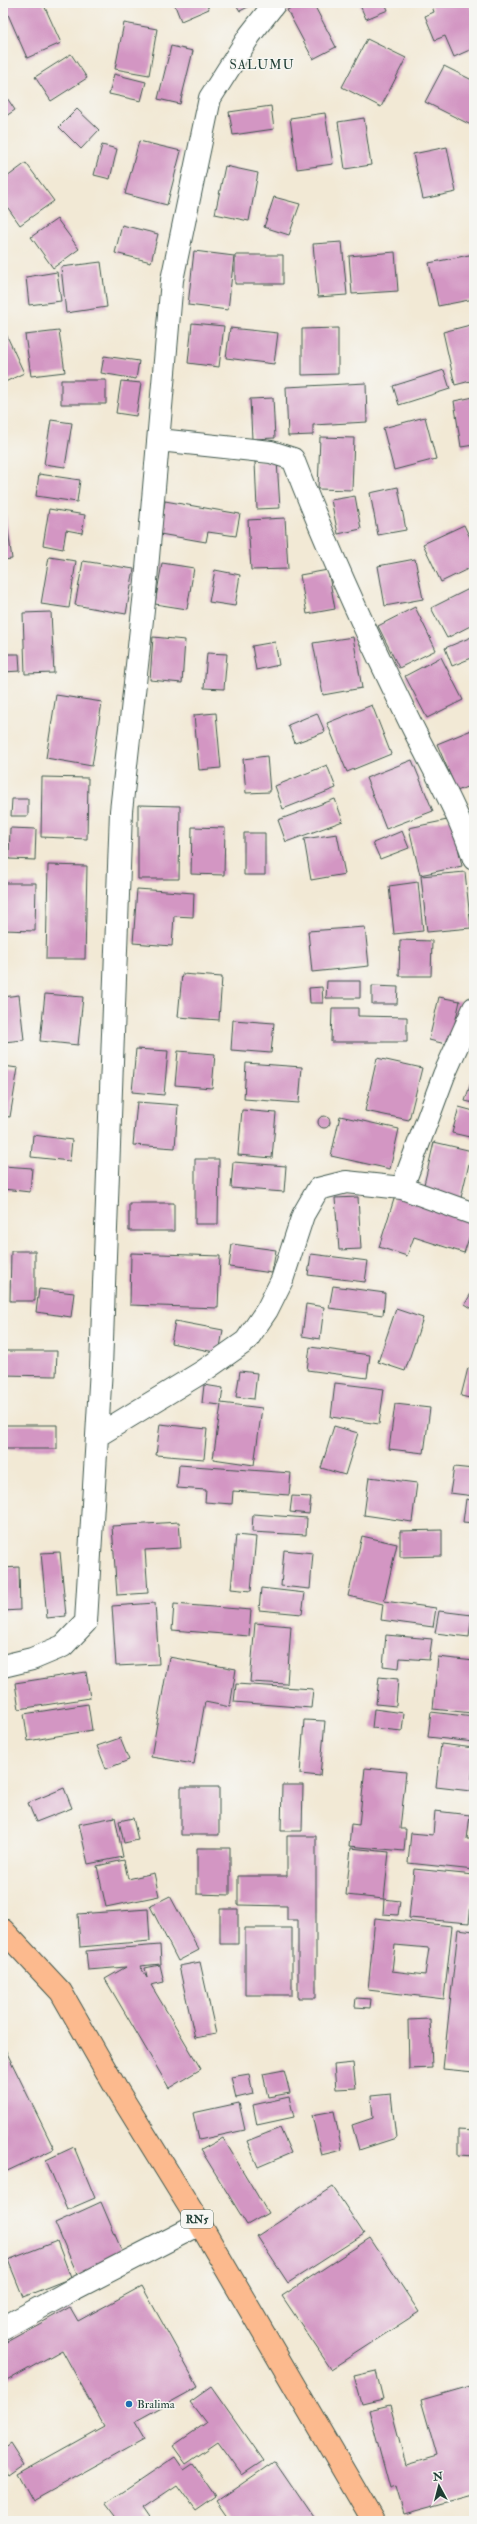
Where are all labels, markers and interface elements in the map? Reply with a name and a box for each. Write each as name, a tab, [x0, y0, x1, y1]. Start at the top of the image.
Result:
district label: SALUMU	[229, 57, 295, 73]
road number: RN5	[181, 2210, 213, 2228]
place label: Bralima	[137, 2397, 176, 2412]
marker: Bralima	[124, 2399, 134, 2409]
north arrow	[419, 2466, 459, 2506]
text: N	[431, 2469, 445, 2484]

